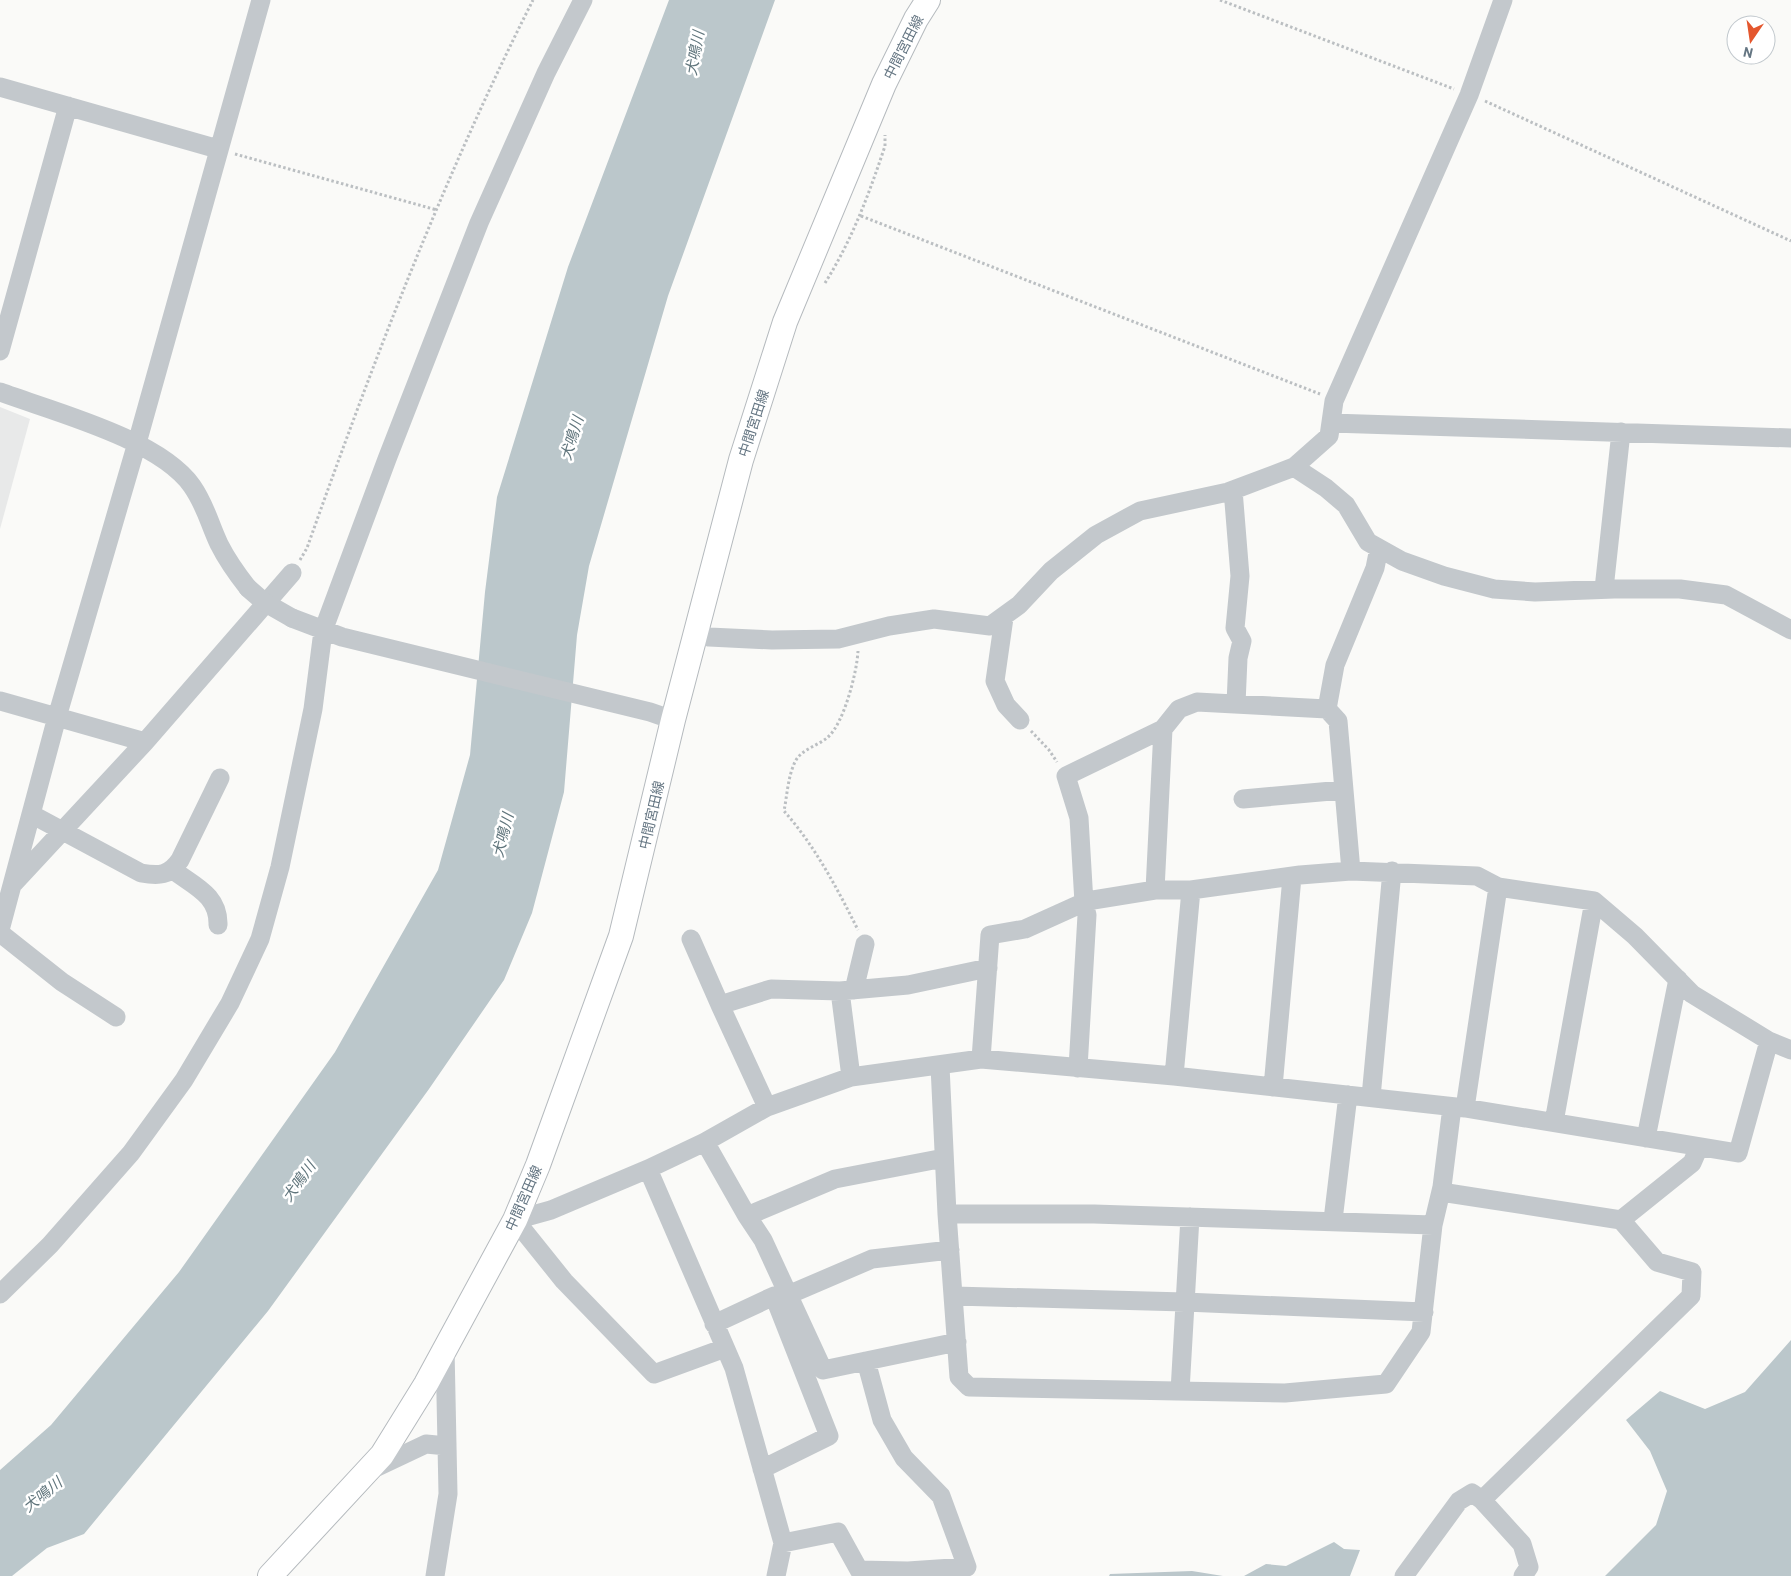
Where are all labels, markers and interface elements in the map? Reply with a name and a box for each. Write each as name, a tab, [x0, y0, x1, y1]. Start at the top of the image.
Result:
street label: 中間宮田線	[880, 12, 926, 82]
north arrow	[1726, 15, 1776, 65]
water label: 犬鳴川	[681, 27, 707, 77]
text: N	[1742, 44, 1754, 62]
street label: 中間宮田線	[734, 387, 772, 459]
water label: 犬鳴川	[556, 412, 587, 462]
street label: 中間宮田線	[635, 779, 667, 851]
water label: 犬鳴川	[488, 809, 517, 859]
water label: 犬鳴川	[277, 1156, 320, 1204]
street label: 中間宮田線	[501, 1163, 545, 1233]
water label: 犬鳴川	[19, 1472, 67, 1515]

